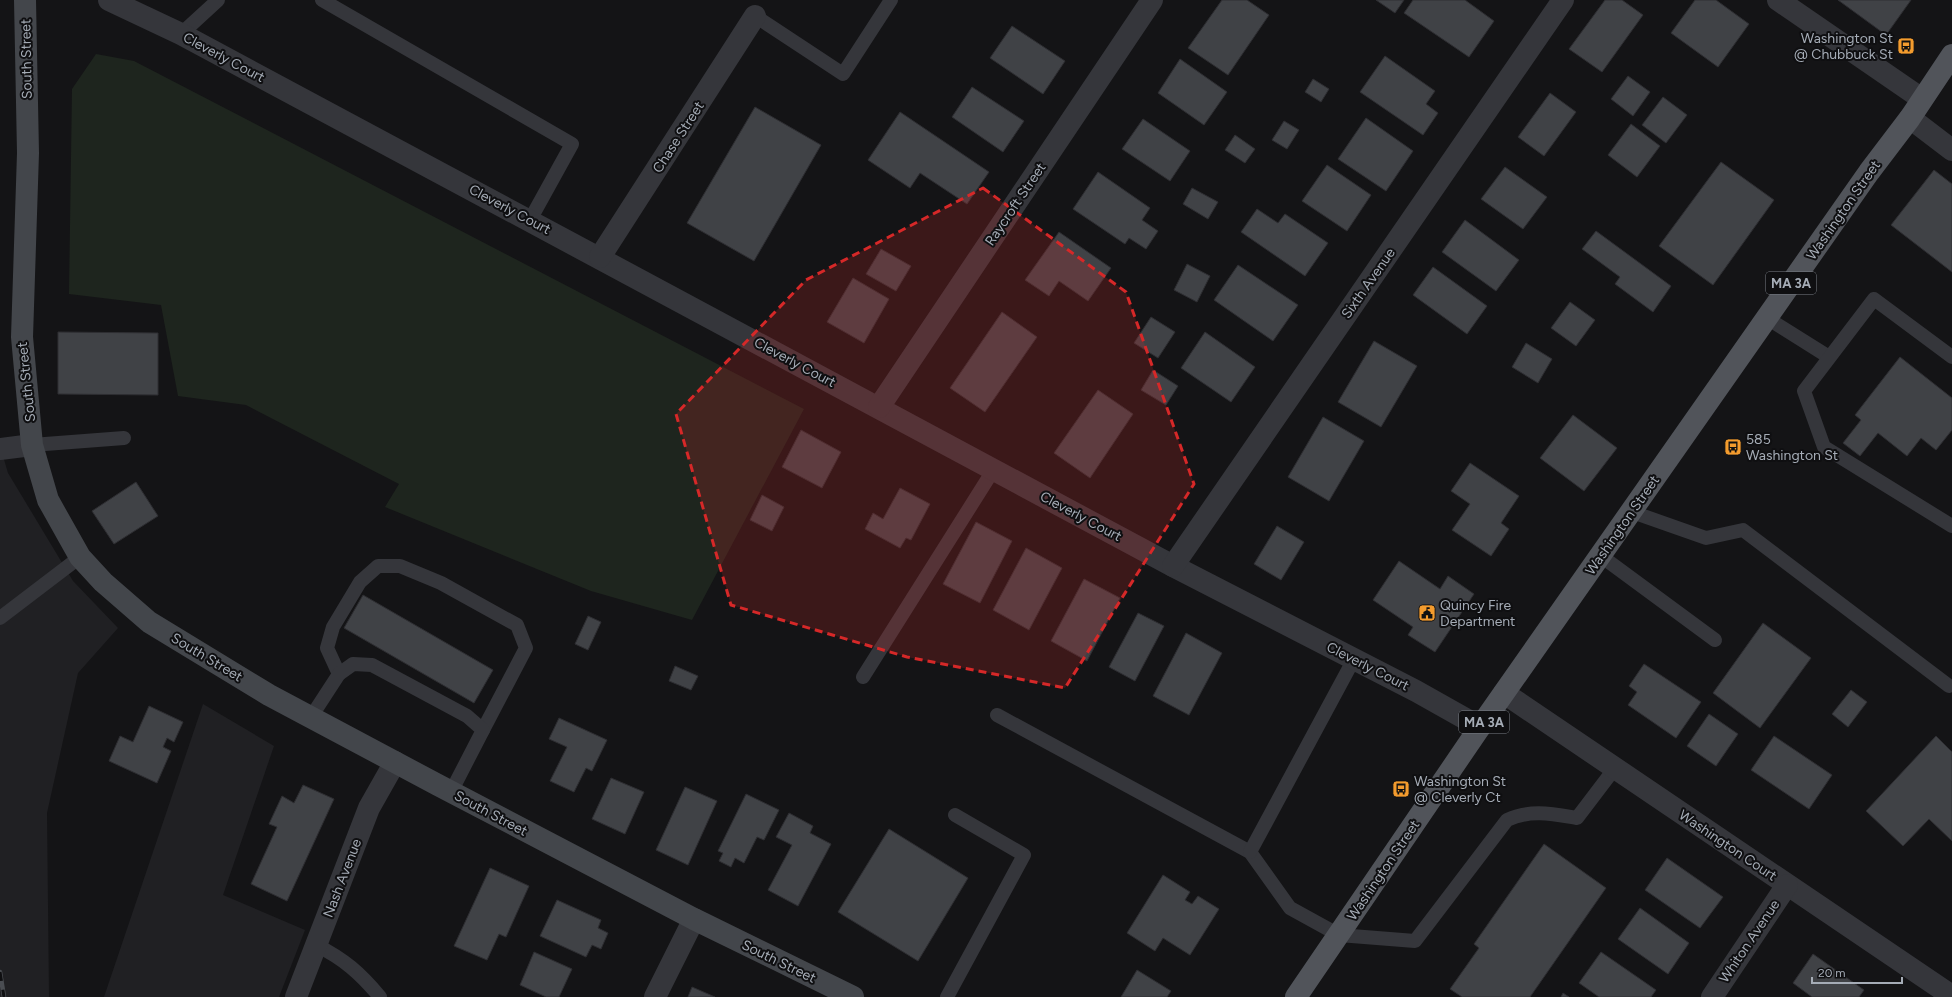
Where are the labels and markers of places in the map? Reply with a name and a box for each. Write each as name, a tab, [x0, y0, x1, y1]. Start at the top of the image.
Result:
place label: Washington St @ Chubbuck St	[1794, 30, 1893, 63]
bus stop icon: Washington St @ Chubbuck St	[1896, 36, 1916, 56]
place label: 585 Washington St	[1746, 431, 1838, 464]
bus stop icon: 585 Washington St	[1723, 437, 1743, 457]
place label: Quincy Fire Department	[1440, 597, 1515, 630]
public building icon: Quincy Fire Department	[1417, 603, 1437, 623]
place label: Washington St @ Cleverly Ct	[1414, 773, 1506, 806]
bus stop icon: Washington St @ Cleverly Ct	[1391, 779, 1411, 799]

